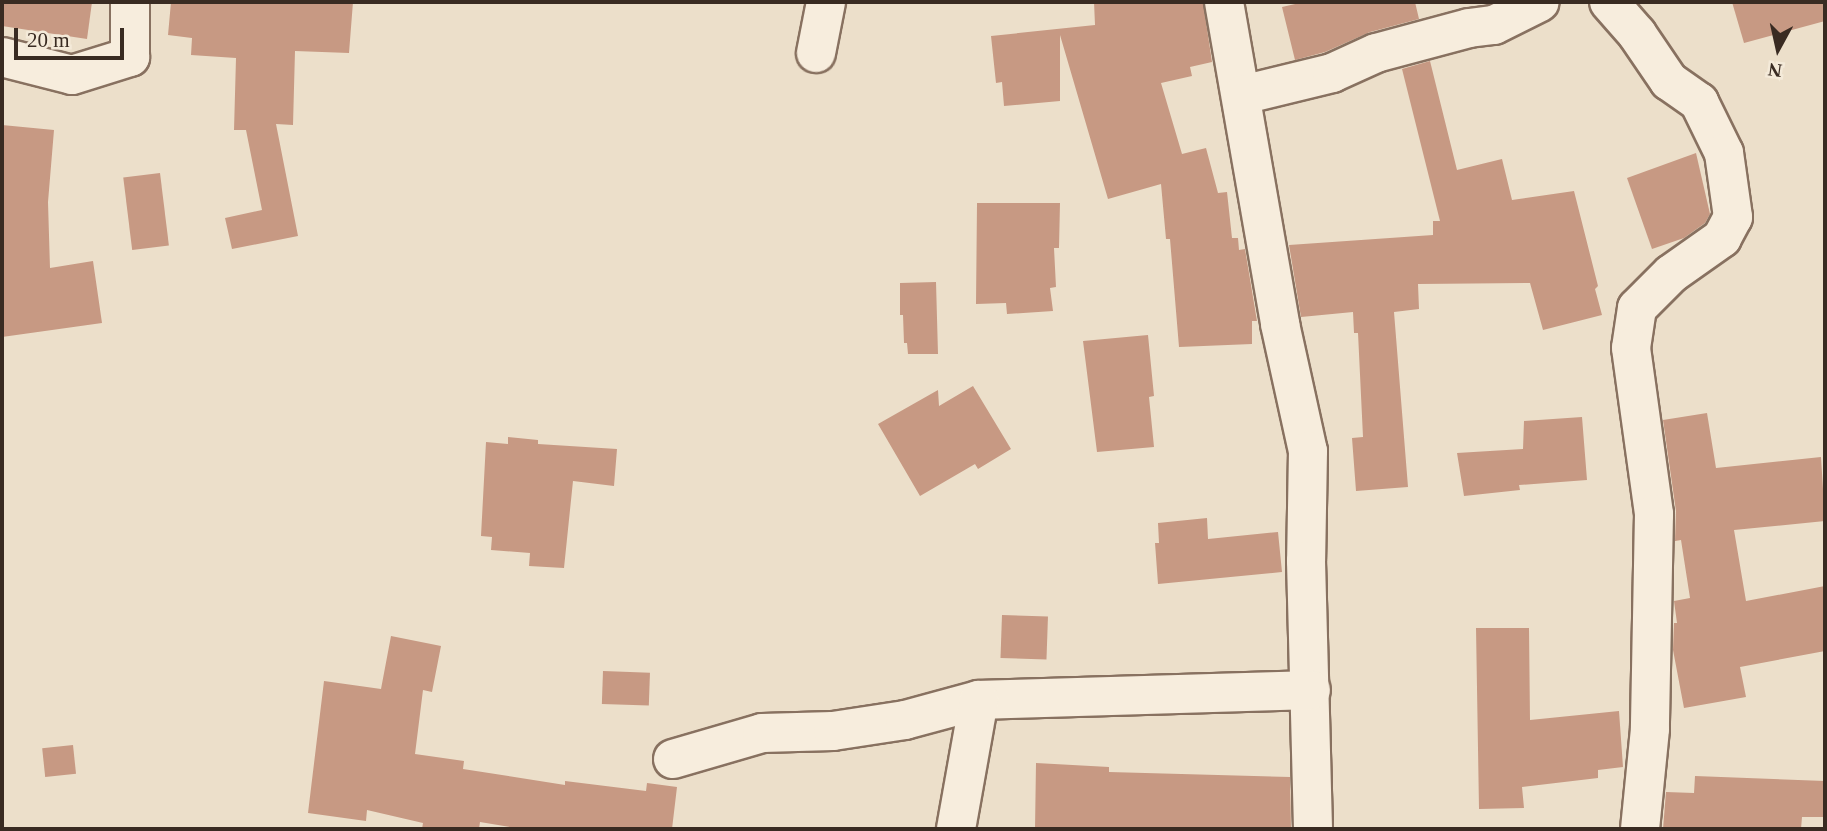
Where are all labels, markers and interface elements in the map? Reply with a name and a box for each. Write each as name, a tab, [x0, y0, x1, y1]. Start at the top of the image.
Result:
scale bar	[18, 14, 128, 58]
north arrow	[1743, 14, 1813, 84]
text: 20 m	[27, 28, 70, 52]
text: N	[1767, 59, 1783, 82]

